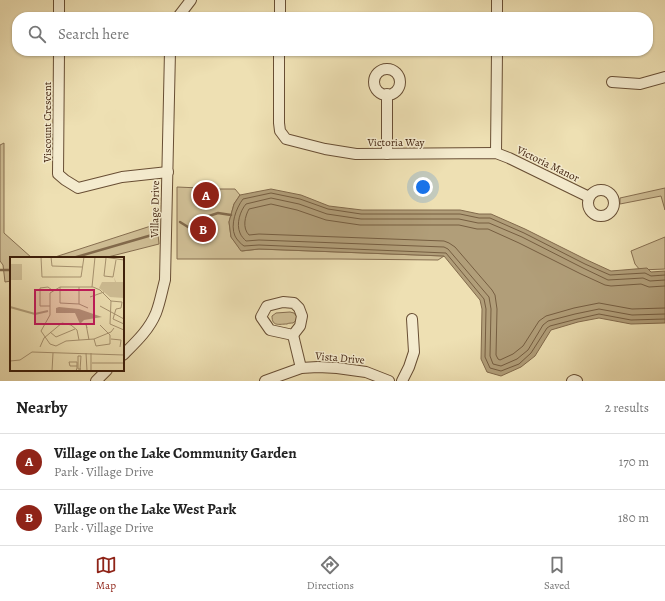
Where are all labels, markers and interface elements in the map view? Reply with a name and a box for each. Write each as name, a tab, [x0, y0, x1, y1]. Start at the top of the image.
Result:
search box	[12, 12, 653, 56]
icon: search	[26, 23, 48, 45]
text: Search here	[58, 24, 129, 44]
street label: Viscount Crescent	[40, 81, 55, 163]
street label: Victoria Way	[367, 135, 425, 150]
street label: Victoria Manor	[513, 142, 582, 186]
your location	[413, 177, 433, 197]
street label: Village Drive	[147, 180, 163, 239]
pin: A	[193, 180, 219, 210]
pin: B	[190, 214, 216, 244]
inset map	[10, 257, 124, 371]
street label: Vista Drive	[314, 348, 365, 368]
text: Nearby	[16, 396, 67, 419]
text: 2 results	[605, 399, 649, 416]
text: Village on the Lake Community Garden	[54, 443, 297, 463]
text: A	[25, 453, 33, 470]
text: 170 m	[619, 453, 649, 470]
text: Park · Village Drive	[54, 463, 154, 480]
text: Village on the Lake West Park	[54, 499, 236, 519]
text: B	[25, 509, 33, 526]
text: 180 m	[618, 509, 649, 526]
text: Park · Village Drive	[54, 519, 154, 536]
tab: Map	[95, 554, 117, 593]
tab: Directions	[307, 554, 354, 593]
tab: Saved	[544, 554, 570, 593]

